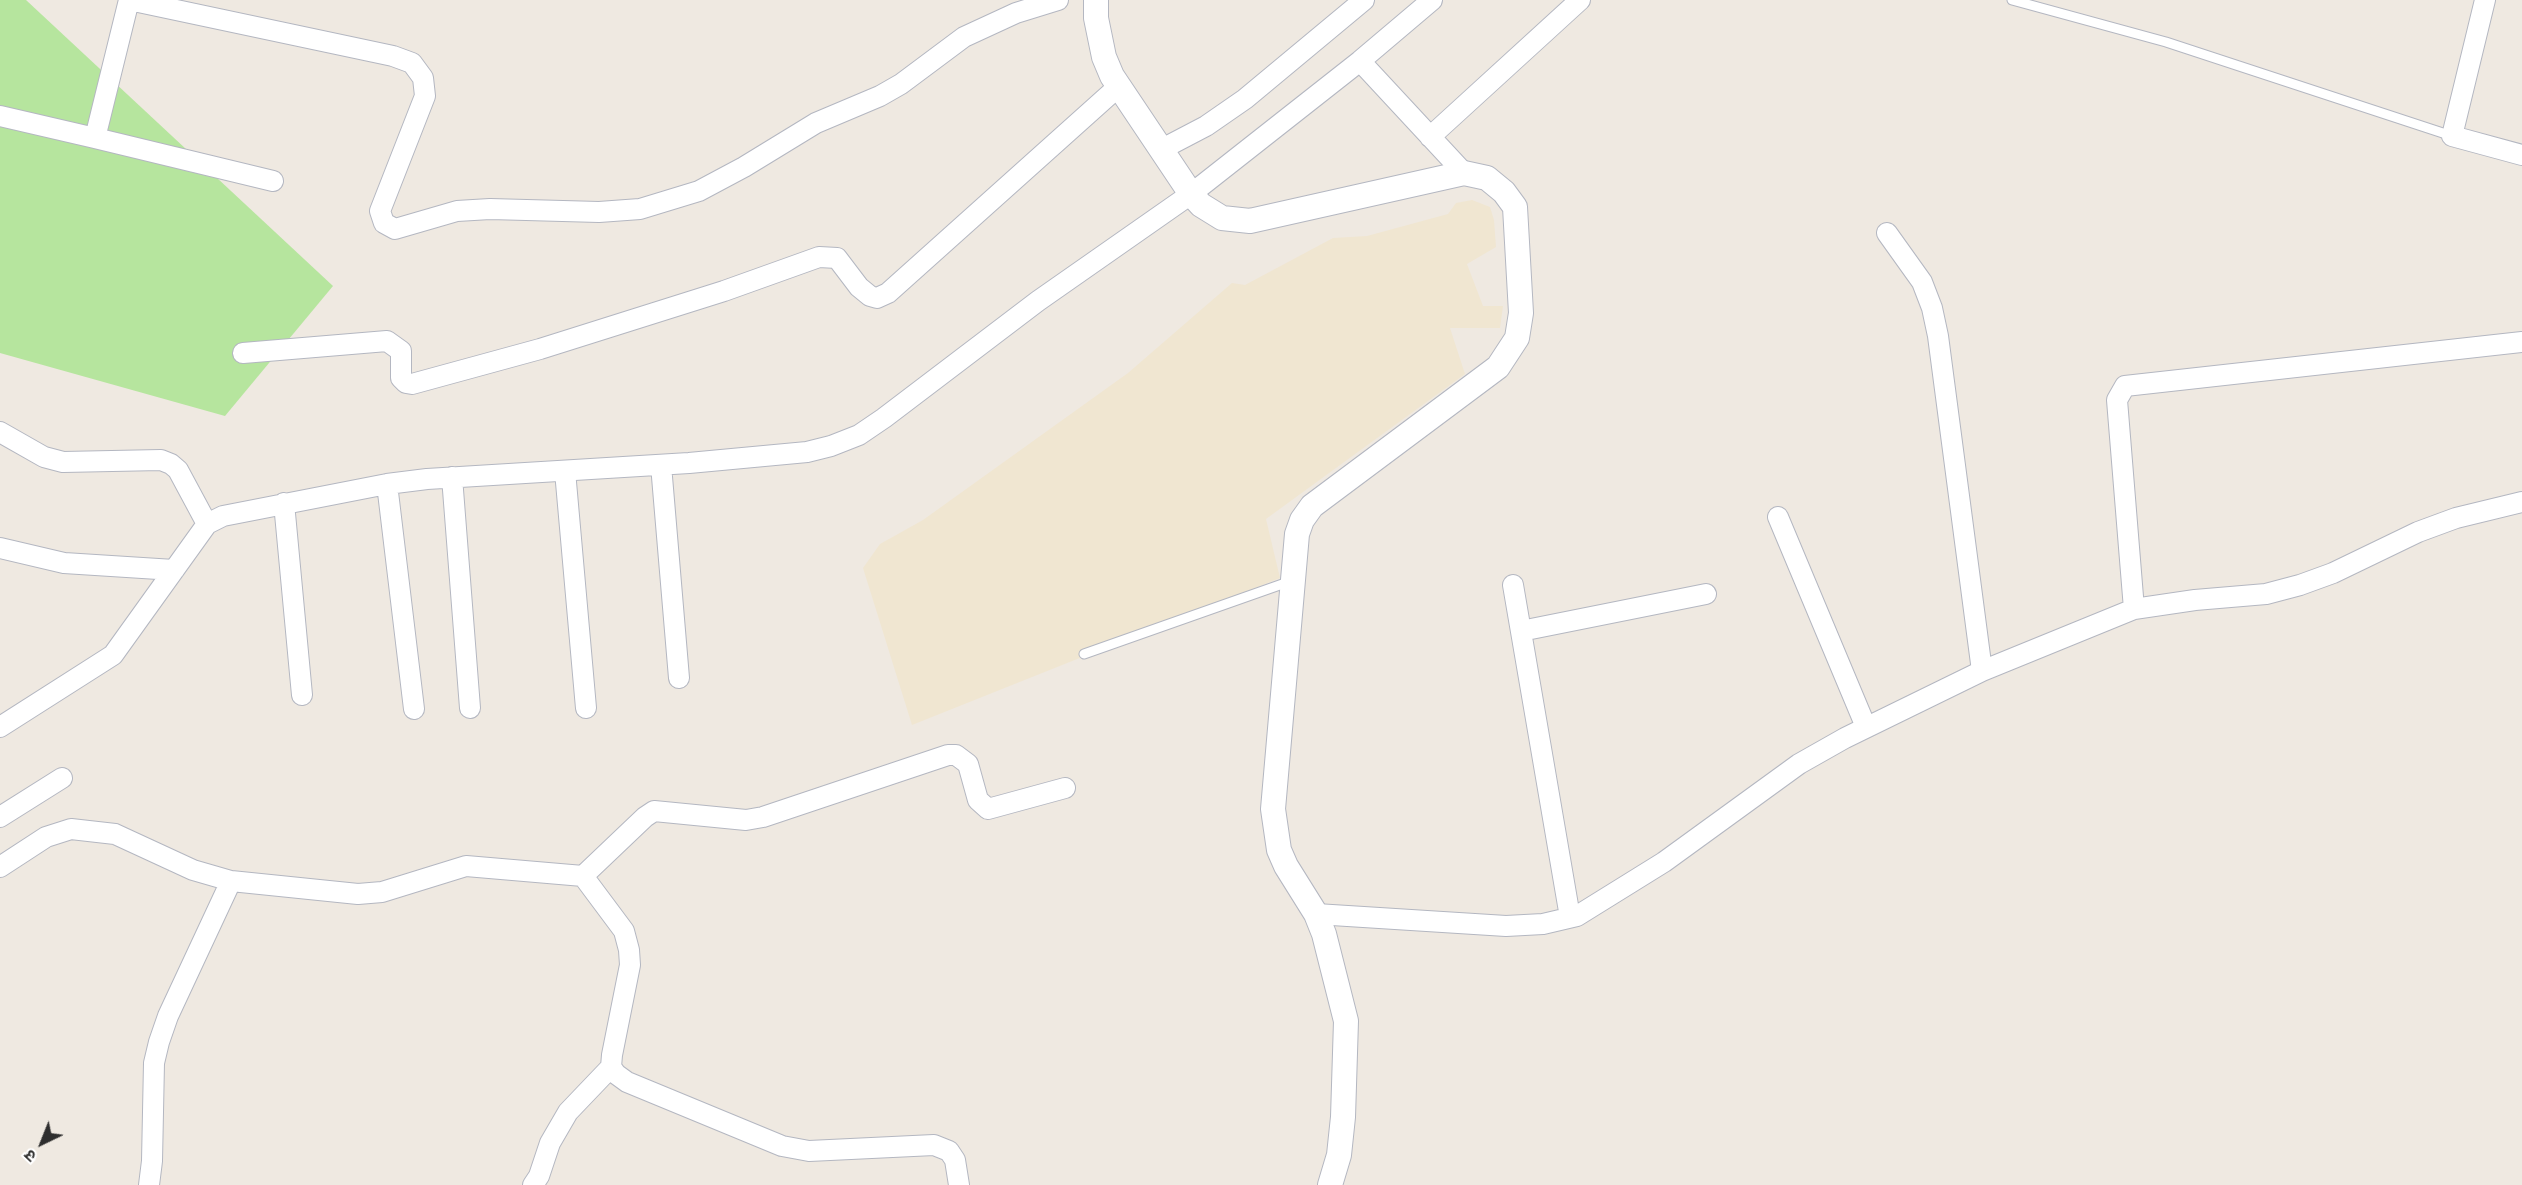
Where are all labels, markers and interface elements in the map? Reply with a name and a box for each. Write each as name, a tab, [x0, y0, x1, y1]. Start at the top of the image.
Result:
north arrow	[12, 1113, 72, 1173]
text: उ	[19, 1146, 40, 1167]

